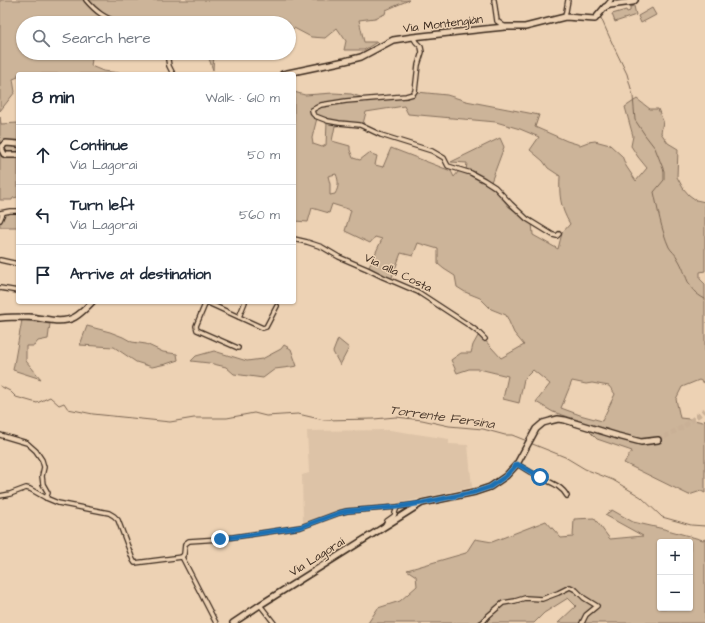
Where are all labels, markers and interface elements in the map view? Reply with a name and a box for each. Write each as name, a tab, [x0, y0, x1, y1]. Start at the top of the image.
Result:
street label: Via Montengiàn	[402, 11, 484, 38]
search box	[16, 16, 296, 60]
icon: search	[30, 27, 52, 49]
text: Search here	[62, 28, 151, 49]
text: 8 min	[32, 86, 74, 110]
text: Walk · 610 m	[206, 89, 280, 107]
text: Continue	[70, 135, 128, 156]
icon: ahead	[32, 144, 54, 166]
text: 50 m	[247, 146, 280, 164]
text: Via Lagorai	[70, 156, 137, 174]
text: Turn left	[70, 195, 134, 216]
icon: left	[32, 204, 54, 226]
text: 560 m	[239, 206, 280, 224]
text: Via Lagorai	[70, 216, 137, 234]
street label: Via alla Costa	[361, 249, 435, 297]
icon: arrive	[32, 264, 54, 286]
text: Arrive at destination	[70, 264, 211, 285]
water label: Torrente Fersina	[388, 401, 497, 433]
route start	[531, 468, 549, 486]
route end	[211, 530, 229, 548]
street label: Via Lagorai	[286, 533, 349, 582]
map controls	[657, 539, 693, 611]
button: +	[657, 539, 693, 575]
button: −	[657, 575, 693, 611]

